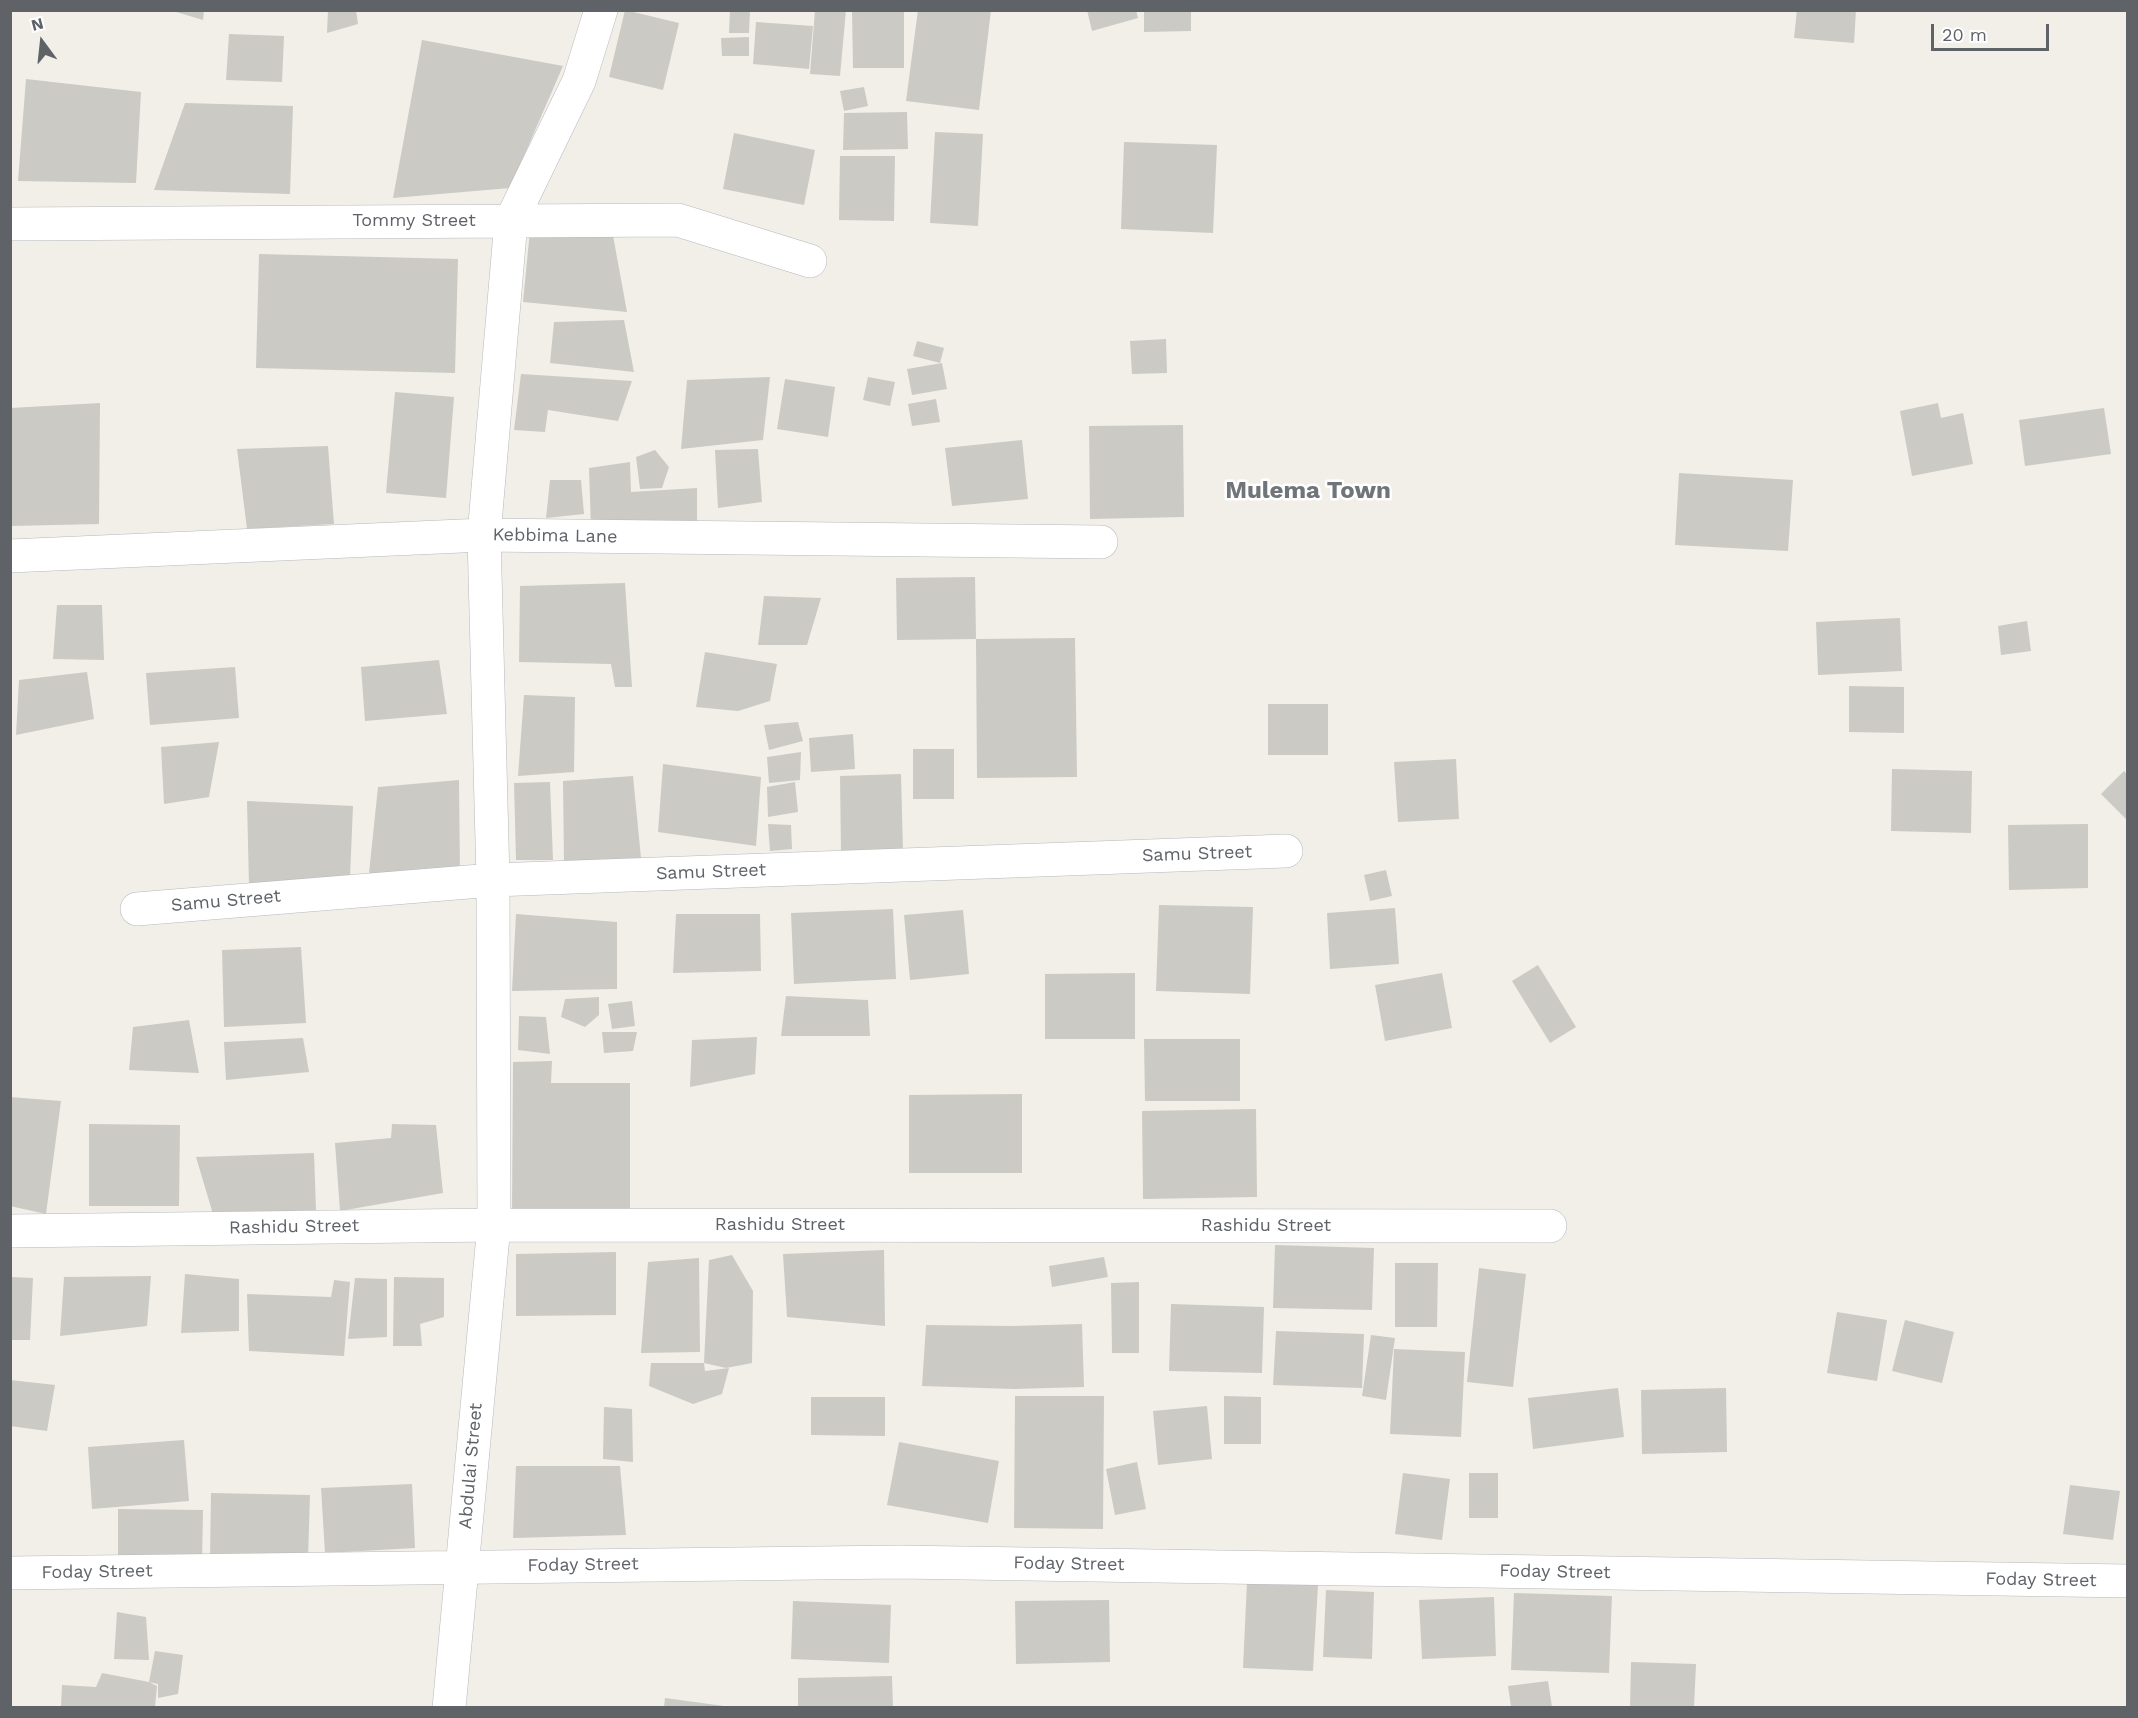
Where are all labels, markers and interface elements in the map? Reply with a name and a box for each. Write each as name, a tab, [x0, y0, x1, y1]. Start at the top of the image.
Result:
north arrow	[12, 12, 72, 72]
scale bar	[1934, 12, 2052, 50]
text: N	[29, 13, 45, 35]
text: 20 m	[1942, 24, 1987, 45]
street label: Tommy Street	[352, 210, 476, 232]
district label: Mulema Town	[1225, 477, 1391, 505]
street label: Kebbima Lane	[492, 524, 618, 548]
street label: Samu Street	[1142, 841, 1252, 867]
street label: Samu Street	[656, 859, 766, 885]
street label: Samu Street	[170, 885, 282, 917]
street label: Rashidu Street	[715, 1214, 845, 1236]
street label: Rashidu Street	[229, 1215, 359, 1239]
street label: Rashidu Street	[1201, 1215, 1331, 1237]
street label: Abdulai Street	[455, 1402, 487, 1530]
street label: Foday Street	[1013, 1552, 1125, 1576]
street label: Foday Street	[527, 1553, 639, 1577]
street label: Foday Street	[41, 1560, 153, 1584]
street label: Foday Street	[1499, 1560, 1611, 1584]
street label: Foday Street	[1985, 1568, 2097, 1592]

